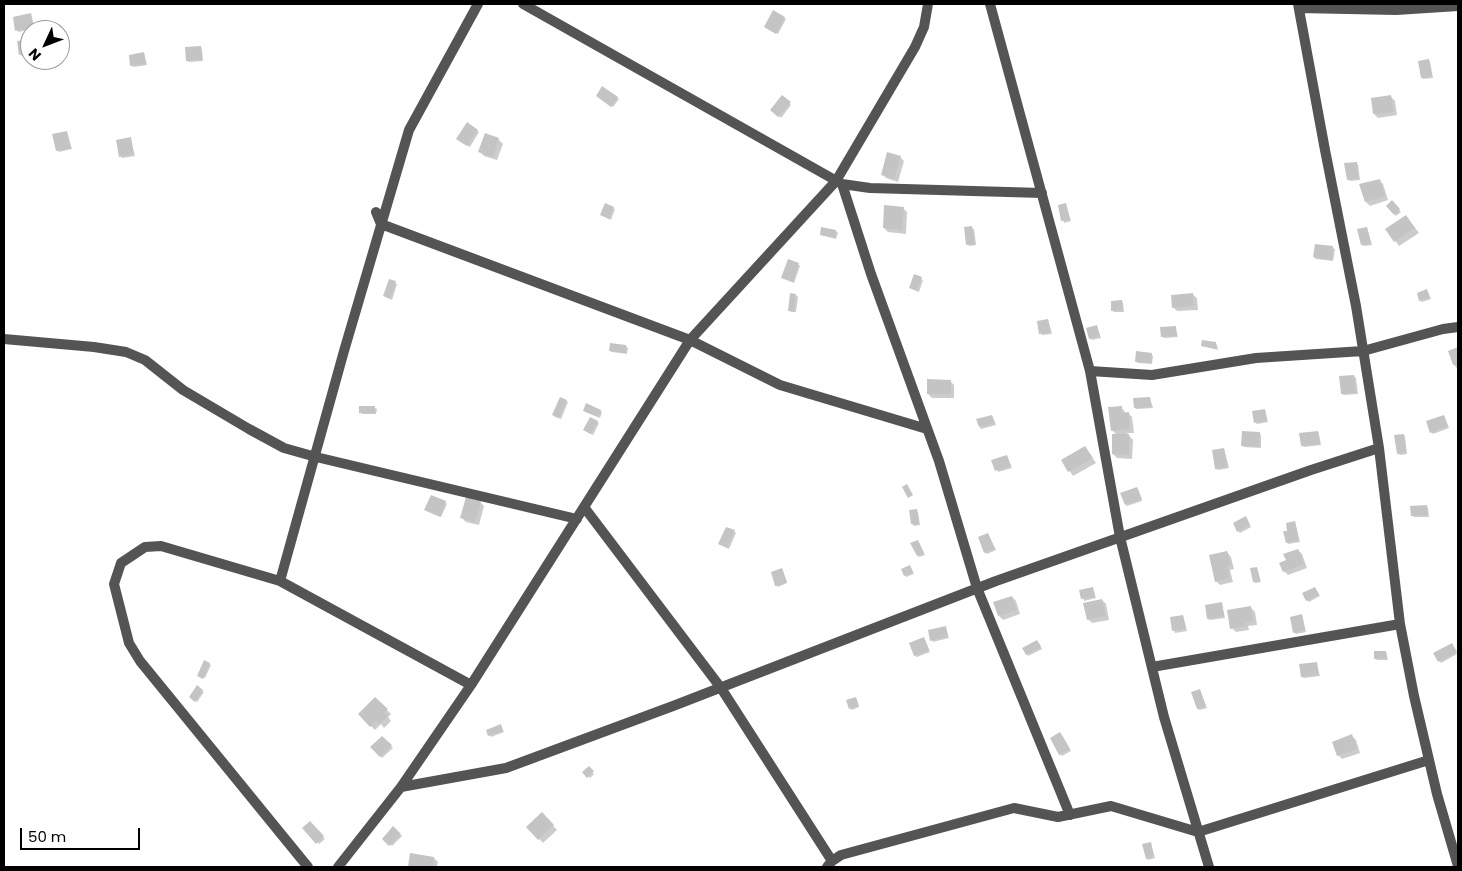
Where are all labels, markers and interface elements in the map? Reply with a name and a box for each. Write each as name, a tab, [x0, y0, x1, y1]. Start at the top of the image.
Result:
north arrow	[20, 20, 70, 70]
text: N	[24, 44, 46, 65]
scale bar	[22, 818, 142, 850]
text: 50 m	[28, 826, 66, 847]

